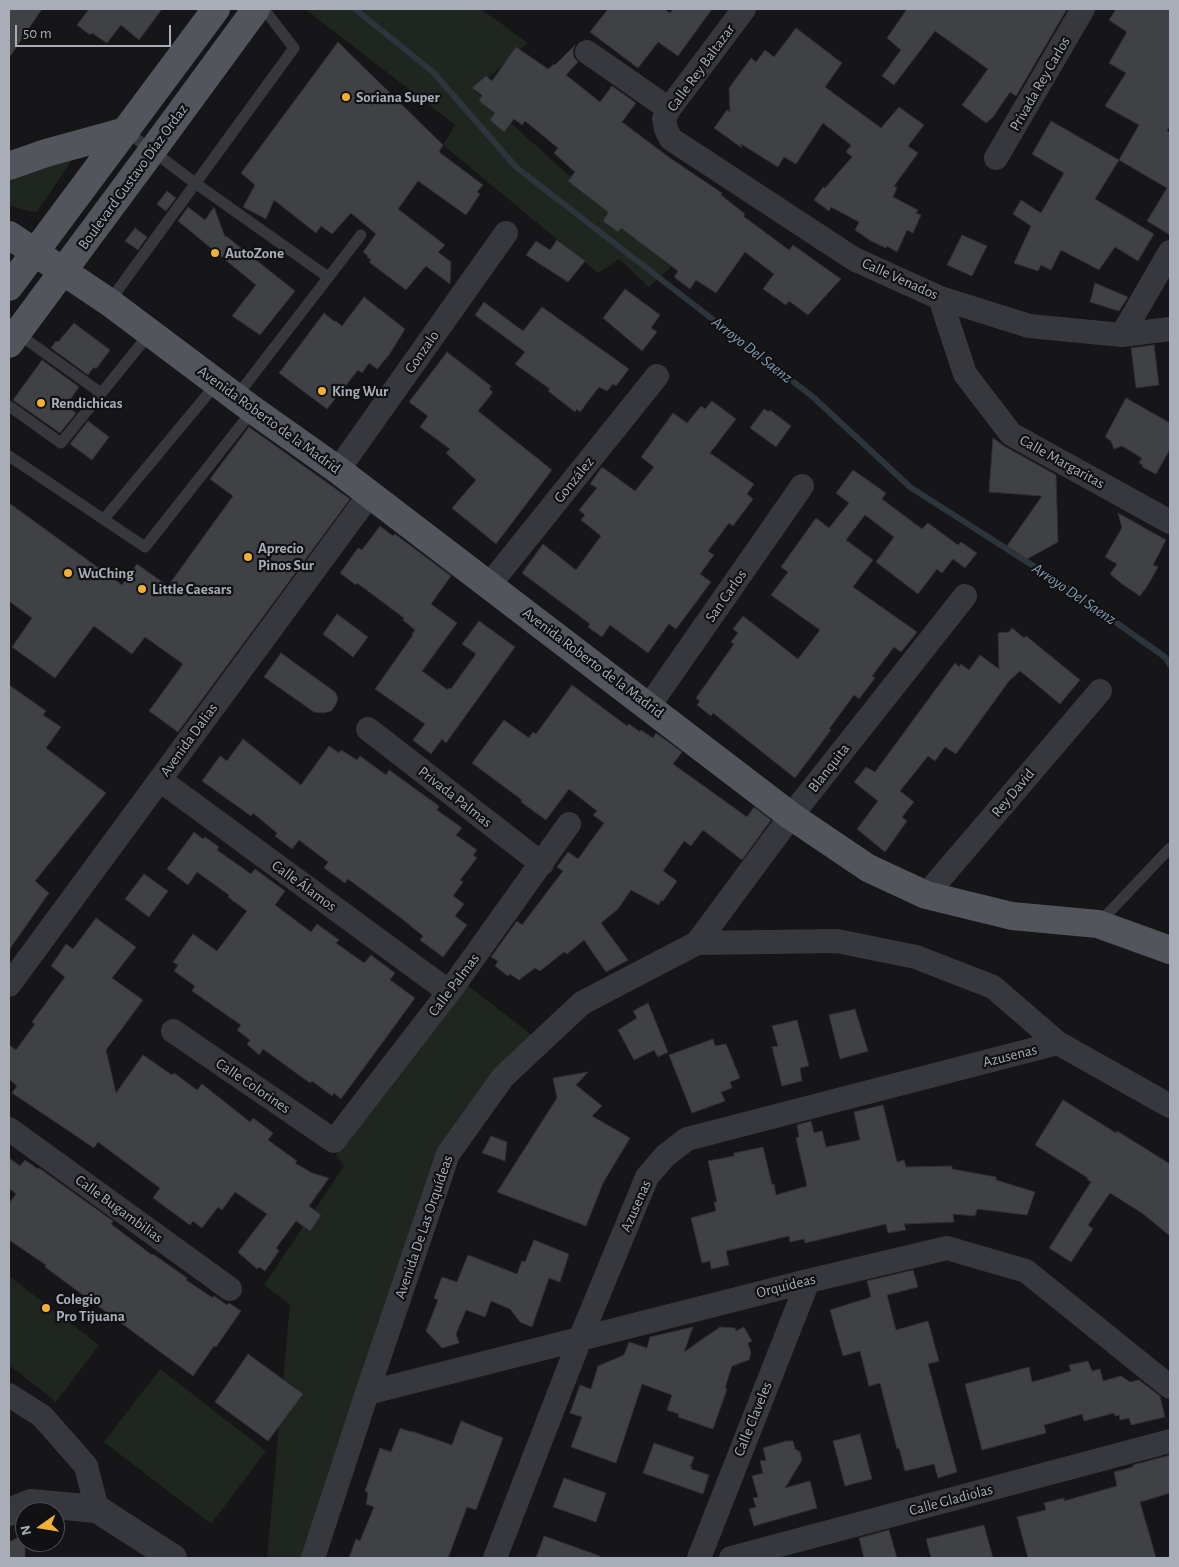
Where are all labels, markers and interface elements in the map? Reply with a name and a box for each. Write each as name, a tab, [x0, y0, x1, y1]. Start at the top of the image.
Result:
scale bar	[18, 15, 174, 47]
street label: Calle Rey Baltazar	[663, 21, 739, 115]
text: 50 m	[23, 26, 52, 41]
street label: Privada Rey Carlos	[1006, 34, 1074, 134]
place label: Soriana Super	[356, 88, 440, 106]
marker: Soriana Super	[340, 91, 352, 103]
street label: Boulevard Gustavo Díaz Ordaz	[74, 101, 192, 253]
place label: AutoZone	[225, 244, 284, 262]
marker: AutoZone	[209, 247, 221, 259]
street label: Calle Venados	[859, 254, 941, 304]
water label: Arroyo Del Saenz	[708, 313, 796, 387]
street label: Gonzalo	[401, 327, 443, 377]
street label: Avenida Roberto de la Madrid	[194, 362, 344, 478]
place label: King Wur	[332, 382, 388, 400]
marker: King Wur	[316, 385, 328, 397]
place label: Rendichicas	[51, 394, 122, 412]
marker: Rendichicas	[35, 397, 47, 409]
street label: Calle Margaritas	[1016, 431, 1108, 493]
street label: González	[550, 454, 598, 506]
place label: Aprecio Pinos Sur	[258, 539, 314, 574]
marker: Aprecio Pinos Sur	[242, 551, 254, 563]
water label: Arroyo Del Saenz	[1028, 559, 1120, 629]
place label: WuChing	[78, 564, 134, 582]
street label: San Carlos	[701, 566, 751, 626]
marker: WuChing	[62, 567, 74, 579]
place label: Little Caesars	[152, 580, 232, 598]
marker: Little Caesars	[136, 583, 148, 595]
street label: Avenida Roberto de la Madrid	[519, 604, 667, 722]
street label: Avenida Dalias	[156, 700, 222, 780]
street label: Blanquita	[804, 740, 854, 796]
street label: Privada Palmas	[414, 763, 496, 831]
street label: Rey David	[988, 765, 1038, 821]
street label: Calle Álamos	[268, 857, 340, 915]
street label: Calle Palmas	[425, 950, 483, 1020]
street label: Azusenas	[981, 1041, 1039, 1071]
street label: Calle Colorines	[212, 1054, 294, 1118]
street label: Avenida De Las Orquídeas	[391, 1153, 457, 1301]
street label: Calle Bugambilias	[72, 1171, 166, 1247]
street label: Azusenas	[617, 1177, 655, 1235]
street label: Orquideas	[754, 1270, 818, 1302]
place label: Colegio Pro Tijuana	[56, 1290, 125, 1325]
marker: Colegio Pro Tijuana	[40, 1302, 52, 1314]
street label: Calle Claveles	[730, 1379, 776, 1459]
street label: Calle Gladiolas	[907, 1480, 995, 1520]
north arrow	[15, 1502, 65, 1552]
text: N	[18, 1524, 34, 1536]

